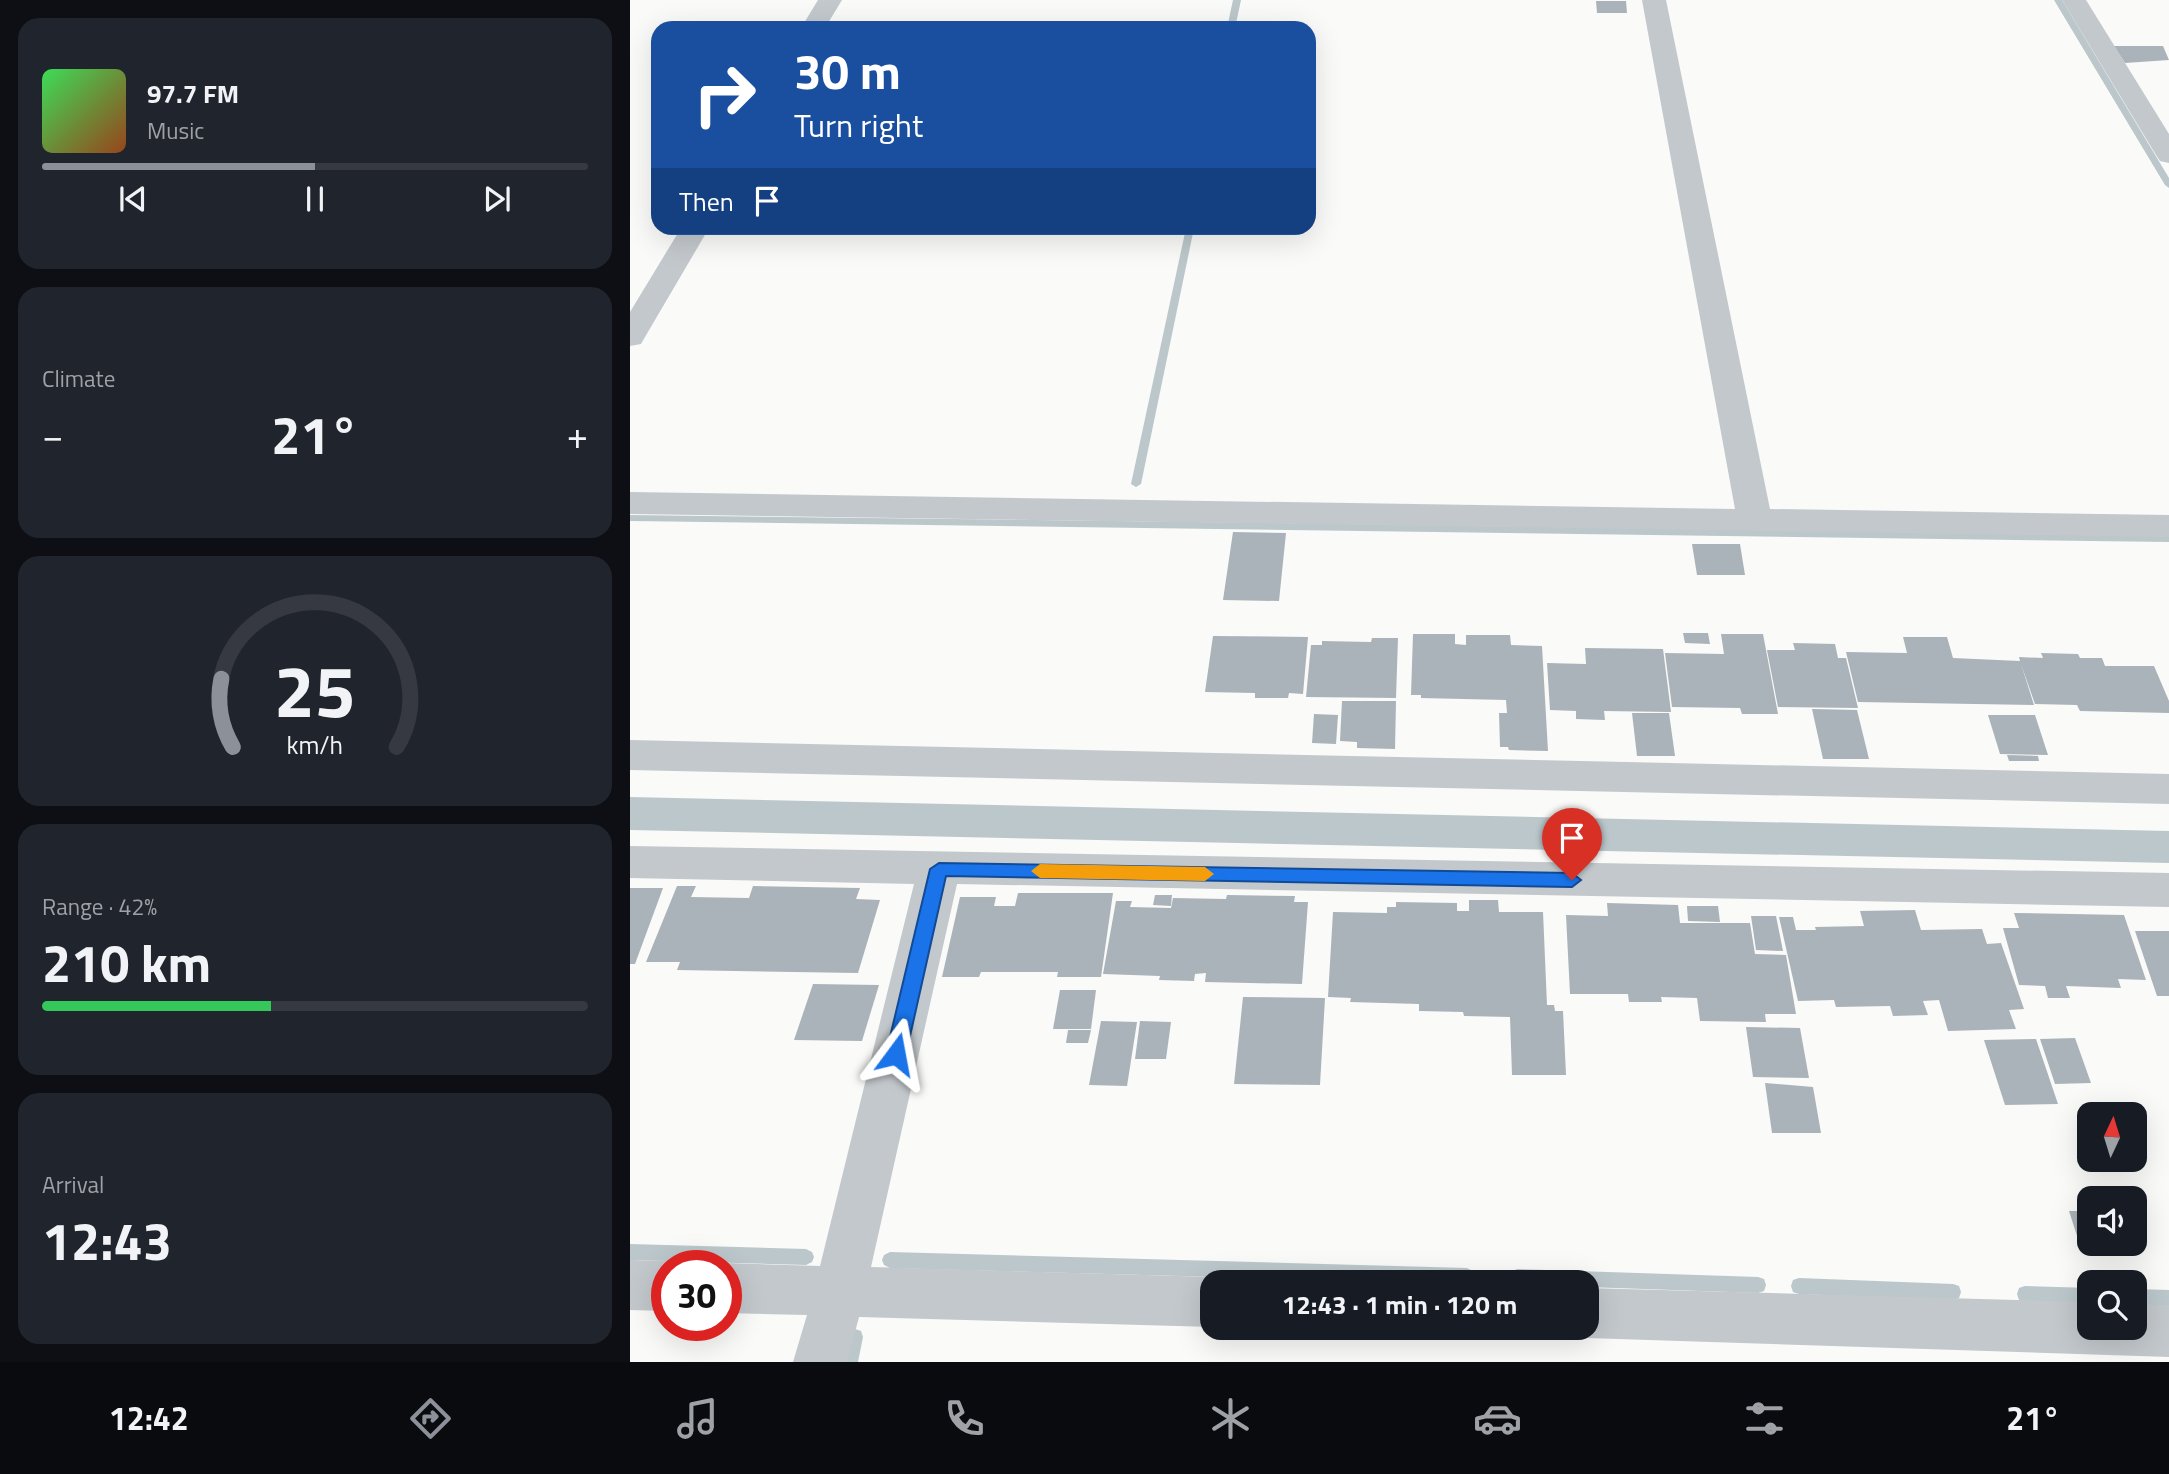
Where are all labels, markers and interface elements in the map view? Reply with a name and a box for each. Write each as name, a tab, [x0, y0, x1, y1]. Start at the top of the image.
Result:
text: 30 m	[794, 33, 901, 108]
icon: right	[679, 49, 770, 140]
text: 97.7 FM	[147, 74, 239, 113]
text: Turn right	[794, 101, 923, 149]
text: Music	[147, 113, 204, 148]
icon: previous	[114, 180, 152, 218]
icon: pause	[296, 180, 334, 218]
icon: next	[478, 180, 516, 218]
text: Then	[679, 182, 734, 221]
icon: arrive	[748, 182, 786, 220]
text: Climate	[42, 361, 115, 396]
text: 21°	[271, 395, 359, 474]
text: −	[42, 406, 63, 464]
text: +	[567, 406, 588, 464]
text: 25	[274, 635, 356, 745]
text: km/h	[287, 726, 343, 764]
pin	[1542, 808, 1602, 880]
icon: arrive	[1553, 819, 1591, 857]
text: Range · 42%	[42, 889, 157, 924]
text: 210 km	[42, 923, 211, 1002]
position arrow	[859, 1017, 933, 1091]
north arrow	[2077, 1102, 2147, 1172]
map controls	[2077, 1102, 2147, 1340]
text: Arrival	[42, 1167, 104, 1202]
button: sound	[2077, 1186, 2147, 1256]
text: 12:43	[42, 1201, 172, 1280]
speed limit sign: 30	[651, 1250, 742, 1341]
button: search	[2077, 1270, 2147, 1340]
text: 12:43 · 1 min · 120 m	[1282, 1285, 1517, 1324]
text: 12:42	[109, 1394, 189, 1442]
icon: directions	[406, 1394, 455, 1443]
icon: music	[673, 1394, 722, 1443]
icon: phone	[940, 1394, 989, 1443]
icon: climate	[1206, 1394, 1255, 1443]
icon: car	[1473, 1394, 1522, 1443]
icon: filters	[1740, 1394, 1789, 1443]
text: 21°	[2006, 1394, 2060, 1442]

